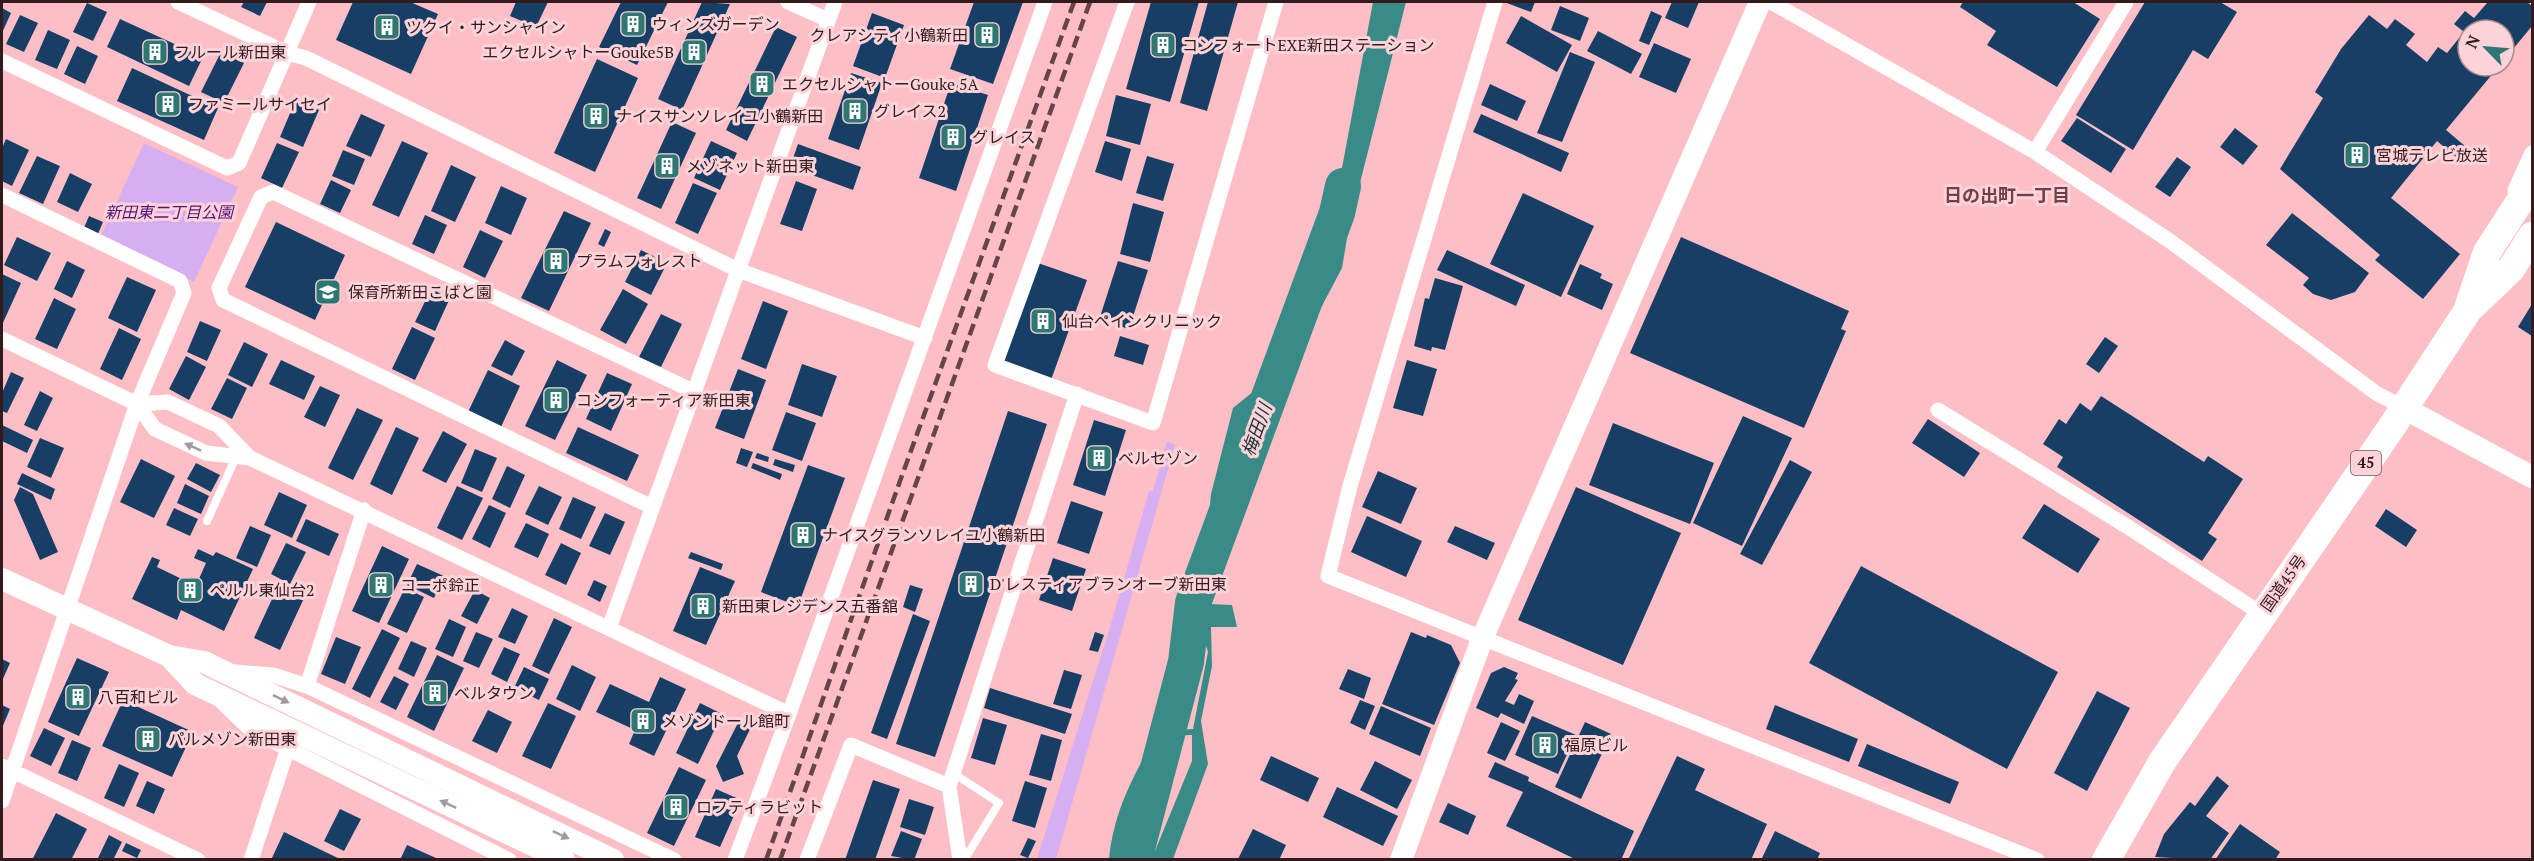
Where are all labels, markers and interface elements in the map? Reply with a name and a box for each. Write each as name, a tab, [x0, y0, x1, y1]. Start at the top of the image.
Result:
building icon: ウィンズガーデン	[618, 9, 648, 39]
building icon: ツクイ・サンシャイン	[372, 12, 402, 42]
place label: ウィンズガーデン	[652, 13, 780, 35]
place label: ツクイ・サンシャイン	[406, 16, 566, 38]
north arrow	[2456, 18, 2516, 78]
building icon: クレアシティ小鶴新田	[972, 20, 1002, 50]
place label: クレアシティ小鶴新田	[810, 24, 968, 46]
building icon: コンフォートEXE新田ステーション	[1148, 30, 1178, 60]
text: N	[2460, 32, 2485, 52]
place label: コンフォートEXE新田ステーション	[1182, 34, 1435, 56]
building icon: フルール新田東	[140, 37, 170, 67]
building icon: エクセルシャトーGouke5B	[679, 37, 709, 67]
place label: フルール新田東	[174, 41, 286, 63]
place label: エクセルシャトーGouke5B	[482, 41, 674, 63]
building icon: エクセルシャトーGouke 5A	[747, 69, 777, 99]
place label: エクセルシャトーGouke 5A	[782, 73, 979, 95]
building icon: ファミールサイセイ	[153, 89, 183, 119]
place label: ファミールサイセイ	[188, 93, 332, 115]
building icon: グレイス2	[840, 96, 870, 126]
place label: グレイス2	[874, 100, 946, 122]
building icon: ナイスサンソレイユ小鶴新田	[581, 101, 611, 131]
place label: ナイスサンソレイユ小鶴新田	[616, 105, 823, 127]
building icon: グレイス	[938, 122, 968, 152]
place label: グレイス	[972, 126, 1036, 148]
building icon: 宮城テレビ放送	[2342, 140, 2372, 170]
place label: 宮城テレビ放送	[2376, 144, 2488, 166]
building icon: メゾネット新田東	[652, 151, 682, 181]
place label: メゾネット新田東	[686, 155, 814, 177]
district label: 日の出町一丁目	[1944, 183, 2070, 207]
park label: 新田東二丁目公園	[105, 201, 235, 223]
building icon: プラムフォレスト	[541, 246, 571, 276]
place label: プラムフォレスト	[576, 250, 703, 272]
school or university icon: 保育所新田こばと園	[313, 277, 343, 307]
place label: 保育所新田こばと園	[348, 281, 492, 303]
building icon: 仙台ペインクリニック	[1028, 306, 1058, 336]
place label: 仙台ペインクリニック	[1062, 310, 1222, 332]
building icon: コンフォーティア新田東	[541, 385, 571, 415]
place label: コンフォーティア新田東	[576, 389, 751, 411]
water label: 梅田川	[1236, 398, 1277, 459]
one-way arrow	[185, 442, 202, 451]
building icon: ベルセゾン	[1084, 443, 1114, 473]
place label: ベルセゾン	[1118, 447, 1198, 469]
road number: 45	[2351, 451, 2381, 475]
building icon: ナイスグランソレイユ小鶴新田	[788, 520, 818, 550]
place label: ナイスグランソレイユ小鶴新田	[822, 524, 1045, 546]
street label: 国道45号	[2255, 550, 2311, 616]
building icon: D'レスティアブランオーブ新田東	[956, 569, 986, 599]
building icon: コーポ鈴正	[366, 570, 396, 600]
place label: D'レスティアブランオーブ新田東	[990, 573, 1227, 595]
place label: コーポ鈴正	[400, 574, 480, 596]
building icon: ペルル東仙台2	[175, 575, 205, 605]
place label: ペルル東仙台2	[210, 579, 315, 601]
building icon: 新田東レジデンス五番舘	[688, 591, 718, 621]
place label: 新田東レジデンス五番舘	[722, 595, 898, 617]
building icon: ベルタウン	[420, 678, 450, 708]
building icon: 八百和ビル	[63, 682, 93, 712]
place label: ベルタウン	[454, 682, 534, 704]
place label: 八百和ビル	[98, 686, 178, 708]
one-way arrow	[273, 695, 290, 704]
building icon: メゾンドール館町	[628, 706, 658, 736]
place label: メゾンドール館町	[662, 710, 790, 732]
building icon: パルメゾン新田東	[133, 724, 163, 754]
place label: パルメゾン新田東	[168, 728, 296, 750]
building icon: 福原ビル	[1530, 730, 1560, 760]
place label: 福原ビル	[1564, 734, 1628, 756]
building icon: ロフティラビット	[661, 792, 691, 822]
place label: ロフティラビット	[696, 796, 823, 818]
one-way arrow	[439, 800, 456, 809]
one-way arrow	[553, 830, 570, 839]

